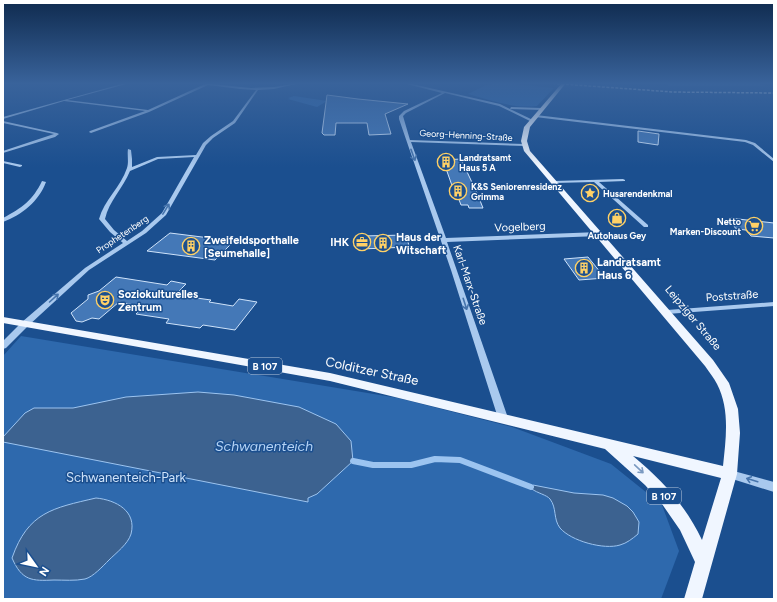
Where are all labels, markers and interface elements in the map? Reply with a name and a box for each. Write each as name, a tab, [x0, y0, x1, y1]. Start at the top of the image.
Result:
street label: Georg-Henning-Straße	[419, 127, 513, 143]
one-way arrow	[409, 148, 417, 160]
building icon: Landratsamt Haus 5 A	[436, 152, 456, 172]
place label: Landratsamt Haus 5 A	[459, 152, 512, 173]
building icon: K&S Seniorenresidenz Grimma	[448, 181, 468, 201]
place label: K&S Seniorenresidenz Grimma	[471, 181, 562, 202]
place icon: Husarendenkmal	[580, 183, 600, 203]
place label: Husarendenkmal	[603, 188, 673, 199]
one-way arrow	[162, 204, 171, 215]
shop icon: Autohaus Gey	[607, 208, 627, 228]
street label: Prophetenberg	[94, 213, 150, 255]
place label: Netto Marken-Discount	[670, 216, 741, 237]
supermarket icon: Netto Marken-Discount	[744, 216, 764, 236]
street label: Vogelberg	[494, 220, 546, 234]
place label: Autohaus Gey	[588, 230, 647, 241]
place label: Haus der Witschaft	[396, 231, 447, 257]
office icon: IHK	[352, 232, 372, 252]
building icon: Haus der Witschaft	[373, 233, 393, 253]
place label: Zweifeldsporthalle [Seumehalle]	[204, 234, 299, 260]
building icon: Zweifeldsporthalle [Seumehalle]	[181, 236, 201, 256]
place label: IHK	[330, 236, 350, 249]
street label: Karl-Marx-Straße	[450, 243, 490, 327]
place label: Landratsamt Haus 6	[597, 256, 662, 282]
building icon: Landratsamt Haus 6	[574, 258, 594, 278]
street label: Leipziger Straße	[662, 283, 724, 353]
place label: Soziokulturelles Zentrum	[118, 288, 198, 314]
street label: Poststraße	[705, 288, 759, 304]
theatre icon: Soziokulturelles Zentrum	[95, 290, 115, 310]
one-way arrow	[48, 293, 59, 302]
one-way arrow	[462, 298, 469, 311]
street label: Colditzer Straße	[324, 354, 420, 388]
road number: B 107	[248, 358, 282, 374]
water label: Schwanenteich	[215, 438, 313, 455]
one-way arrow	[634, 464, 644, 474]
park label: Schwanenteich-Park	[66, 470, 187, 485]
one-way arrow	[746, 476, 759, 483]
road number: B 107	[647, 488, 681, 504]
north arrow	[16, 546, 56, 586]
text: N	[36, 564, 52, 578]

